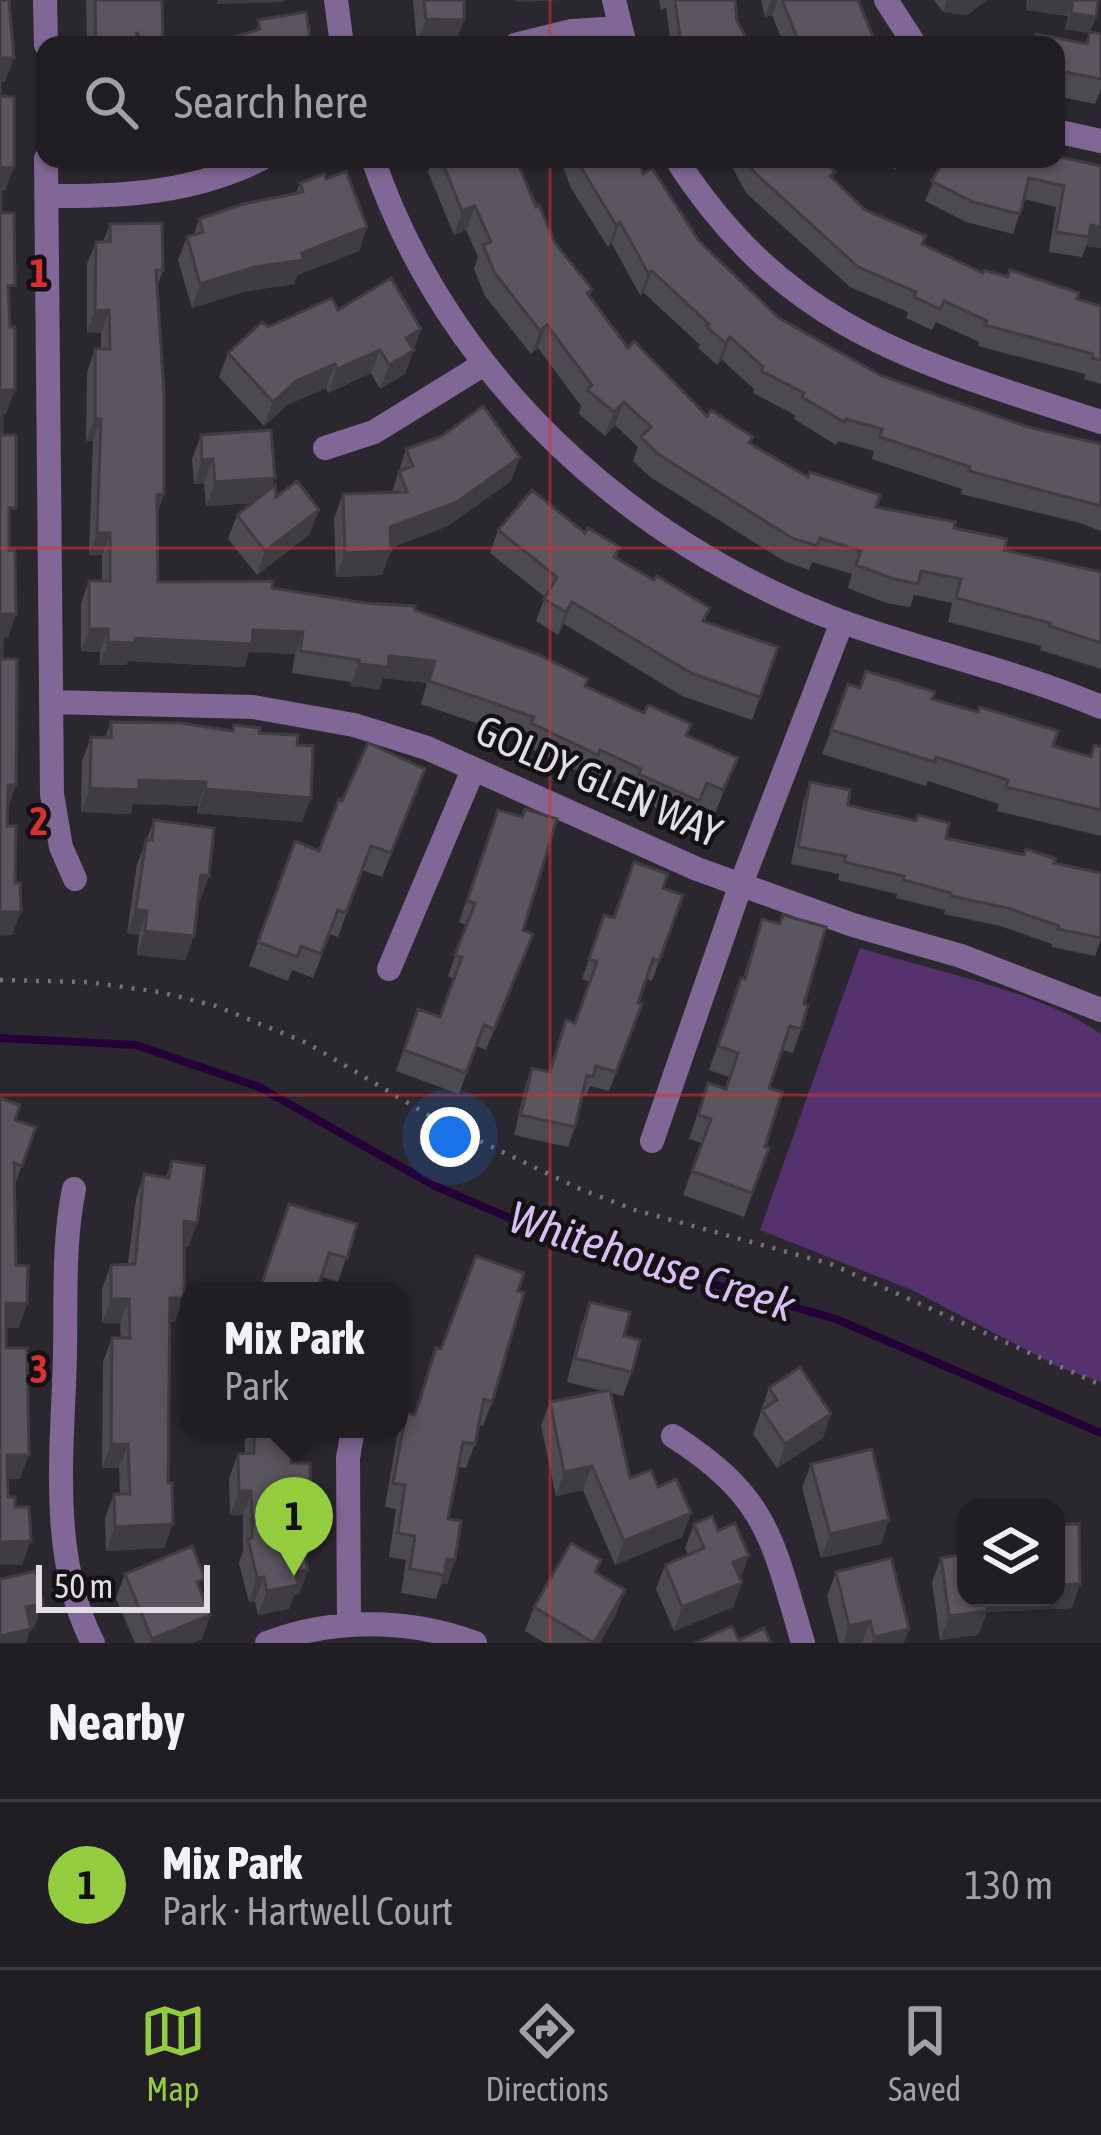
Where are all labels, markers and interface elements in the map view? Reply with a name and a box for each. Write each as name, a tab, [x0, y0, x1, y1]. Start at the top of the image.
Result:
search box	[36, 36, 1065, 168]
icon: search	[78, 69, 144, 135]
text: Search here	[174, 76, 368, 128]
text: 1	[30, 251, 48, 295]
street label: GOLDY GLEN WAY	[469, 705, 729, 857]
text: 2	[30, 799, 48, 843]
your location	[420, 1107, 480, 1167]
water label: Whitehouse Creek	[503, 1190, 802, 1332]
popup	[180, 1282, 408, 1438]
text: Mix Park	[224, 1312, 364, 1364]
text: 3	[30, 1347, 48, 1391]
text: Park	[224, 1364, 289, 1408]
pin: 1	[255, 1477, 333, 1576]
map controls	[957, 1499, 1065, 1607]
button: layers	[957, 1499, 1065, 1607]
scale bar	[36, 1559, 210, 1612]
text: 50 m	[54, 1567, 113, 1605]
text: Nearby	[48, 1692, 185, 1751]
text: Mix Park	[162, 1837, 302, 1889]
text: 1	[78, 1863, 96, 1907]
text: 130 m	[965, 1863, 1053, 1907]
text: Park · Hartwell Court	[162, 1889, 453, 1933]
tab: Map	[140, 1998, 206, 2108]
tab: Directions	[485, 1998, 609, 2108]
tab: Saved	[888, 1998, 961, 2108]

